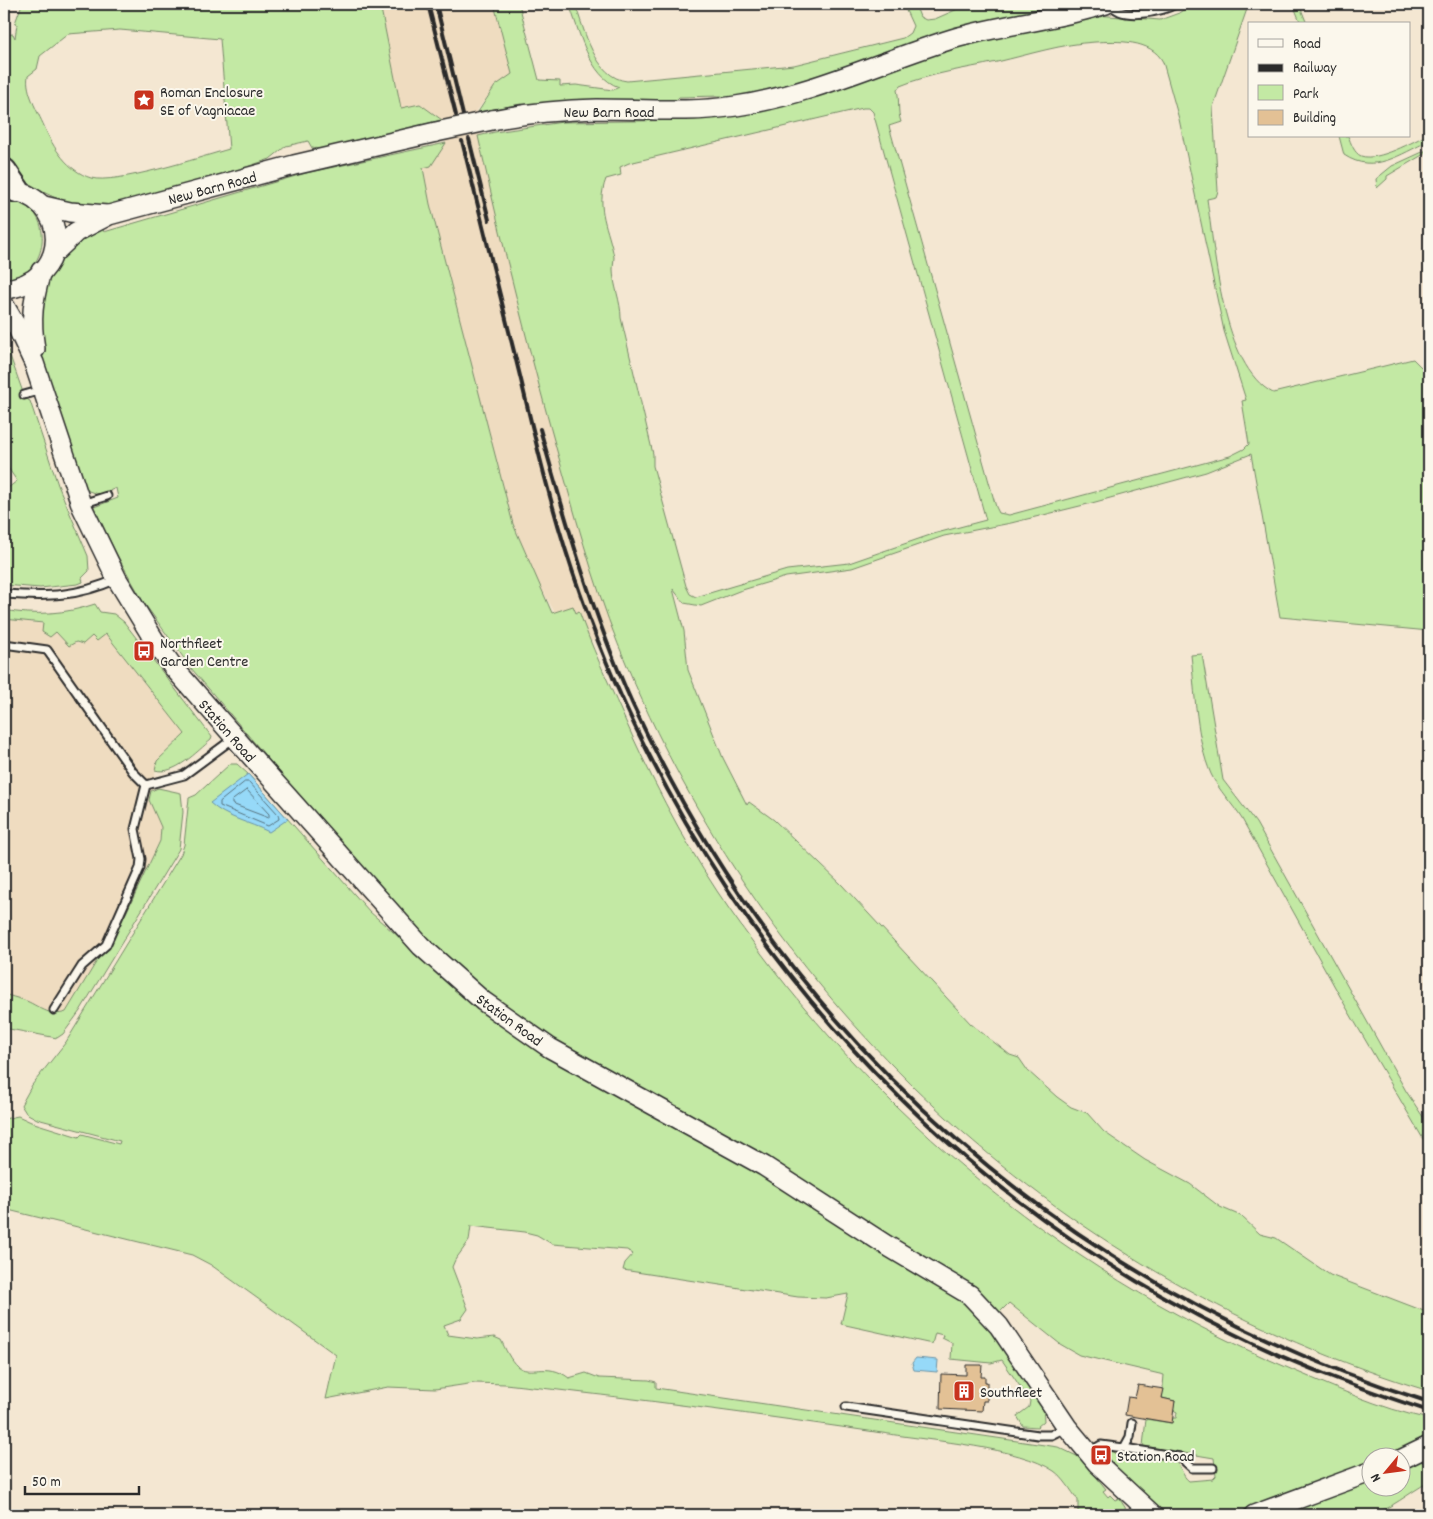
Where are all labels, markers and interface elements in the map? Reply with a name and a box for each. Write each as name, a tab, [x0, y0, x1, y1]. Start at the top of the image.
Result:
legend	[1248, 22, 1410, 138]
text: Road	[1293, 34, 1321, 56]
text: Railway	[1293, 58, 1337, 80]
place label: Roman Enclosure SE of Vagniacae	[160, 82, 263, 123]
text: Park	[1293, 84, 1319, 106]
place icon: Roman Enclosure SE of Vagniacae	[132, 88, 156, 112]
street label: New Barn Road	[564, 102, 654, 125]
text: Building	[1293, 108, 1336, 130]
street label: New Barn Road	[166, 167, 260, 212]
place label: Northfleet Garden Centre	[160, 633, 248, 674]
bus stop icon: Northfleet Garden Centre	[132, 639, 156, 663]
street label: Station Road	[192, 695, 260, 768]
street label: Station Road	[470, 989, 547, 1053]
building icon: Southfleet	[952, 1379, 976, 1403]
place label: Southfleet	[980, 1382, 1042, 1405]
bus stop icon: Station Road	[1089, 1443, 1113, 1467]
place label: Station Road	[1117, 1446, 1194, 1469]
north arrow	[1360, 1446, 1410, 1496]
scale bar	[25, 1464, 139, 1496]
text: N	[1366, 1469, 1387, 1485]
text: 50 m	[32, 1472, 61, 1494]

